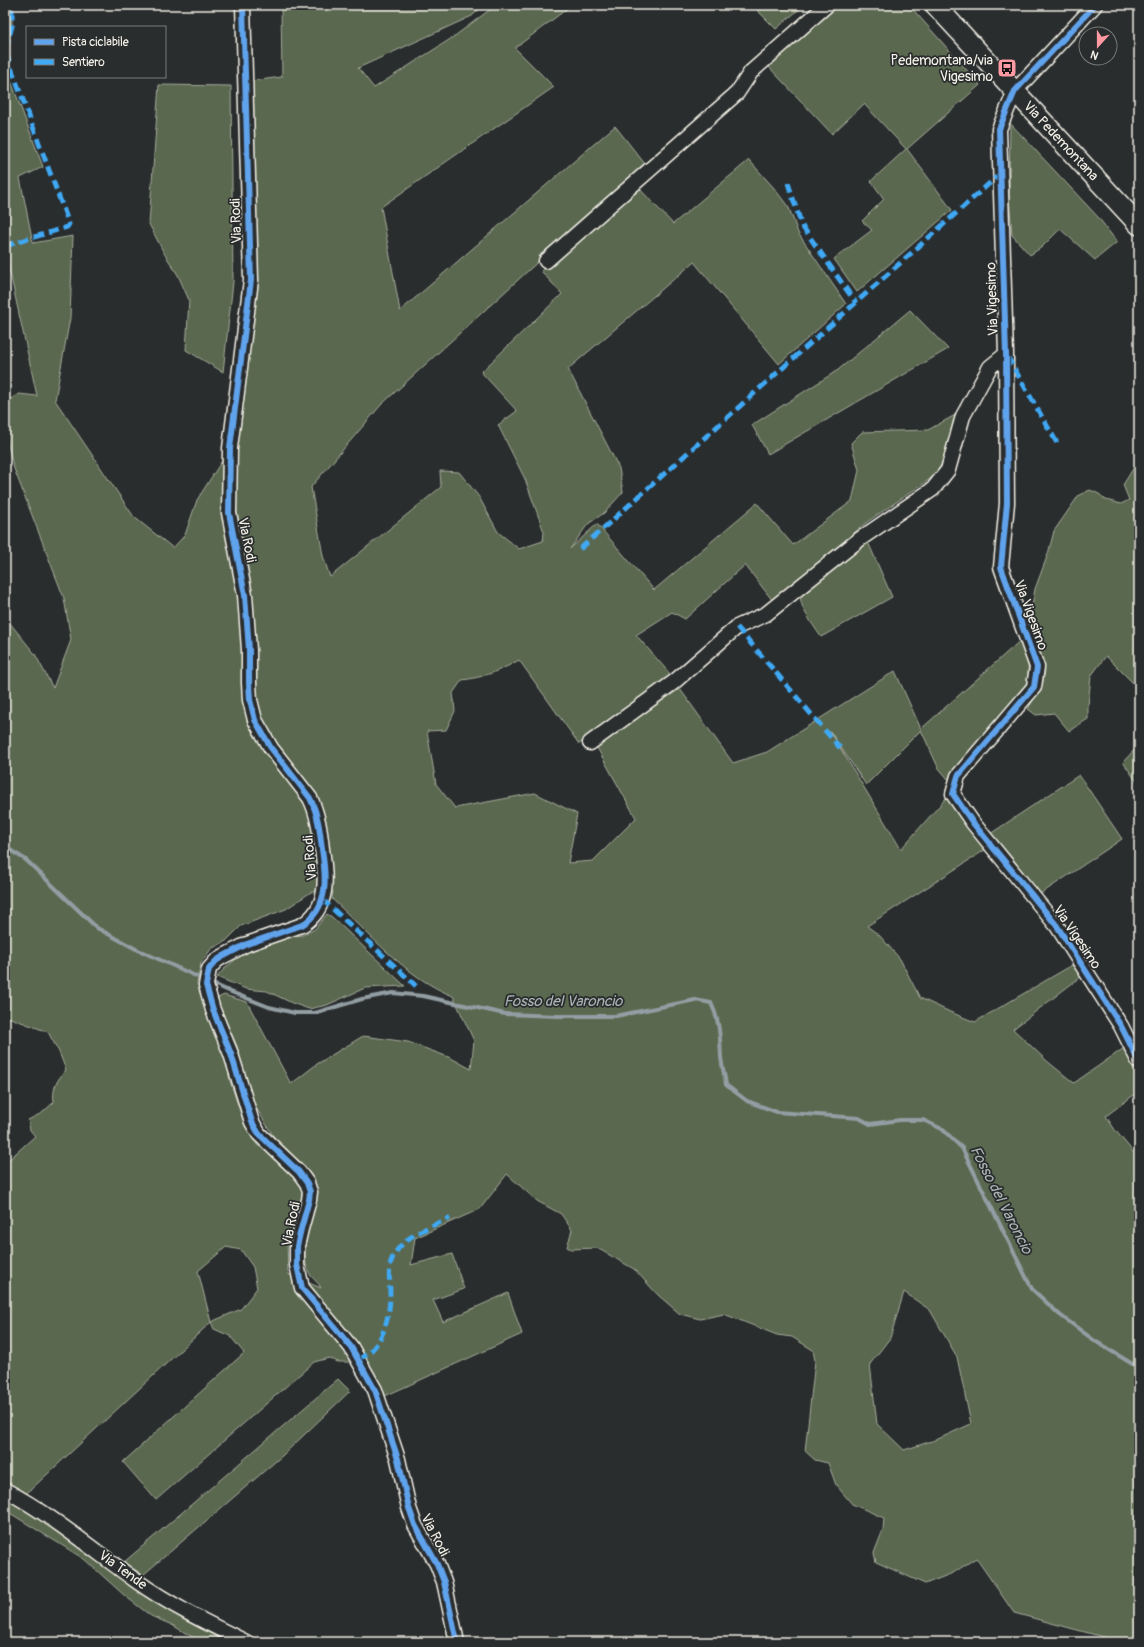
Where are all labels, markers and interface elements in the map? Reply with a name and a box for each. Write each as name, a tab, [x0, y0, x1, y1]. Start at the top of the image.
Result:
legend	[26, 26, 166, 78]
north arrow	[1078, 26, 1118, 66]
text: Pista ciclabile	[62, 35, 129, 50]
text: N	[1088, 47, 1100, 62]
place label: Pedemontana/via Vigesimo	[891, 52, 993, 85]
text: Sentiero	[62, 55, 105, 70]
bus stop icon: Pedemontana/via Vigesimo	[996, 57, 1018, 79]
street label: Via Pedemontana	[1020, 98, 1102, 184]
street label: Via Rodi	[227, 198, 245, 244]
street label: Via Vigesimo	[982, 261, 1002, 336]
street label: Via Rodi	[234, 516, 260, 564]
street label: Via Vigesimo	[1010, 578, 1052, 653]
street label: Via Rodi	[300, 834, 320, 881]
street label: Via Vigesimo	[1049, 902, 1105, 973]
water label: Fosso del Varoncio	[504, 992, 623, 1011]
water label: Fosso del Varoncio	[966, 1143, 1037, 1258]
street label: Via Rodi	[278, 1200, 304, 1248]
street label: Via Rodi	[417, 1511, 453, 1560]
street label: Via Tende	[95, 1547, 151, 1593]

